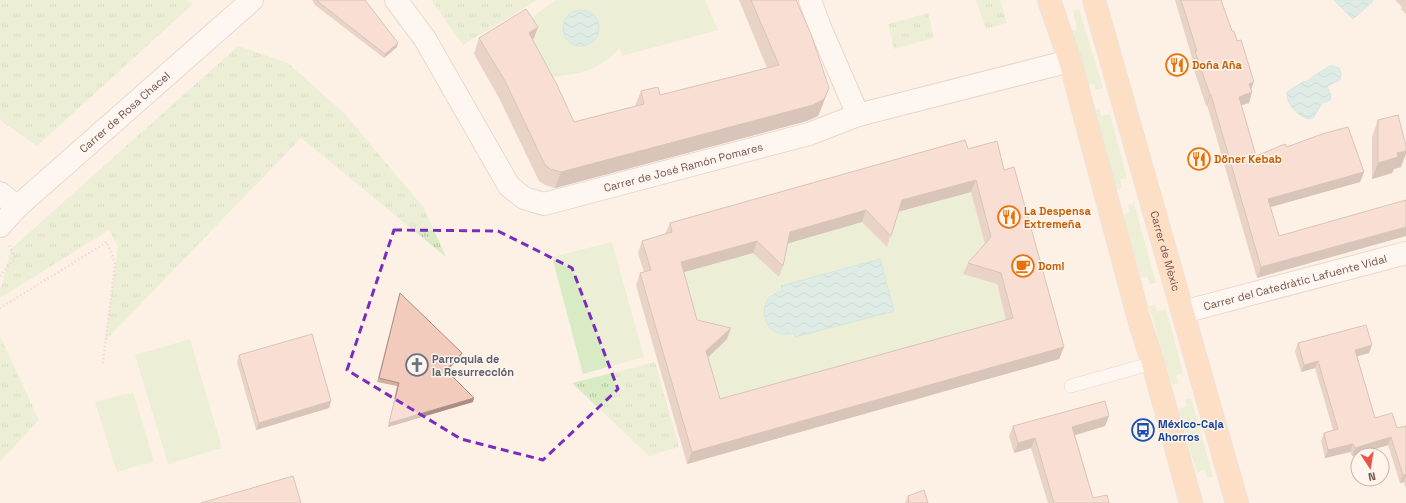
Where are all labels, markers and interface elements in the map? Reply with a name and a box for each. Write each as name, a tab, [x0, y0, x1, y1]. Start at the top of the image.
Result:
restaurant icon: Doña Aña	[1164, 52, 1190, 78]
place label: Doña Aña	[1192, 58, 1243, 72]
street label: Carrer de Rosa Chacel	[77, 69, 173, 156]
street label: Carrer de José Ramón Pomares	[602, 139, 765, 195]
restaurant icon: Döner Kebab	[1186, 146, 1212, 172]
place label: Döner Kebab	[1214, 152, 1282, 166]
restaurant icon: La Despensa Extremeña	[996, 204, 1022, 230]
place label: La Despensa Extremeña	[1024, 204, 1091, 231]
street label: Carrer de Mèxic	[1147, 209, 1183, 293]
street label: Carrer del Catedràtic Lafuente Vidal	[1202, 251, 1388, 313]
cafe icon: Domi	[1010, 253, 1036, 279]
place label: Domi	[1038, 259, 1064, 273]
church icon: Parroquia de la Resurrección	[404, 352, 430, 378]
place label: Parroquia de la Resurrección	[432, 352, 514, 379]
bus stop icon: México-Caja Ahorros	[1130, 417, 1156, 443]
place label: México-Caja Ahorros	[1158, 417, 1224, 444]
north arrow	[1350, 447, 1390, 487]
text: N	[1367, 469, 1377, 484]

